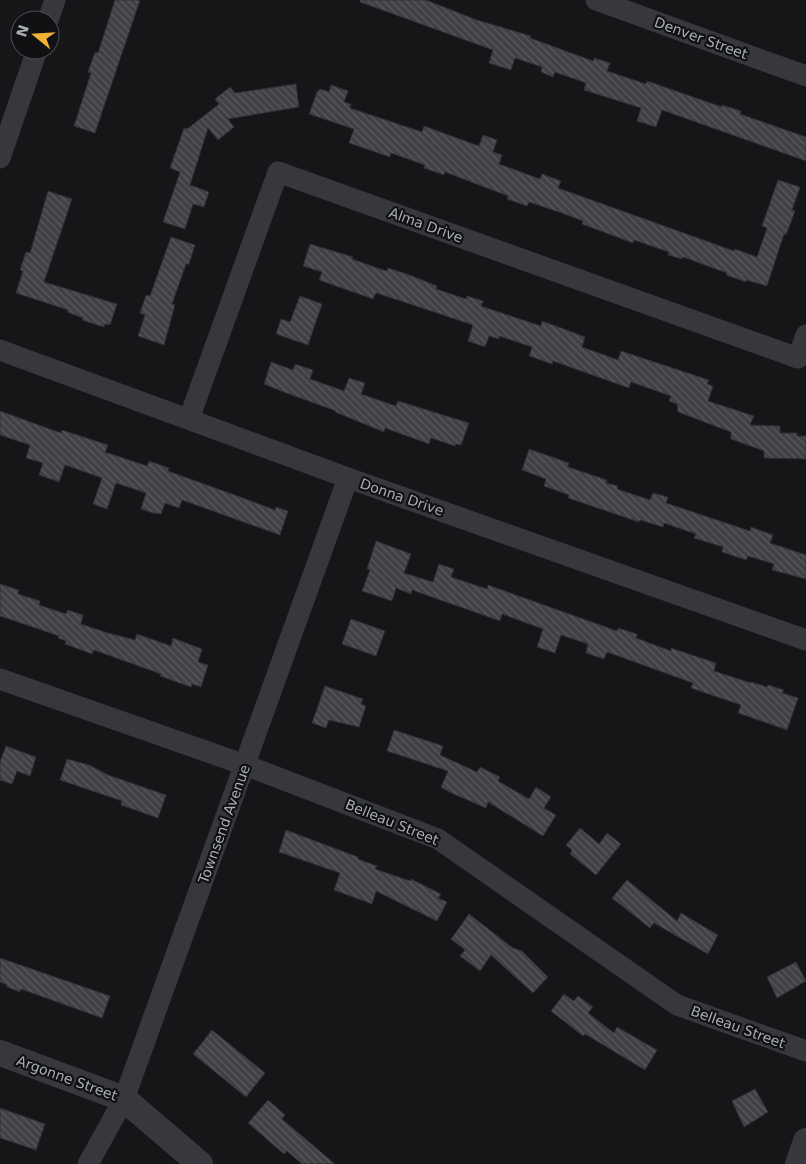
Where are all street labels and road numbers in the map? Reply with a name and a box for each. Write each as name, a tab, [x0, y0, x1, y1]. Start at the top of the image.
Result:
street label: Denver Street	[652, 14, 750, 62]
street label: Alma Drive	[387, 204, 465, 246]
street label: Donna Drive	[358, 475, 446, 519]
street label: Townsend Avenue	[195, 762, 253, 887]
street label: Belleau Street	[343, 796, 441, 848]
street label: Belleau Street	[689, 1003, 788, 1052]
street label: Argonne Street	[15, 1052, 120, 1104]

